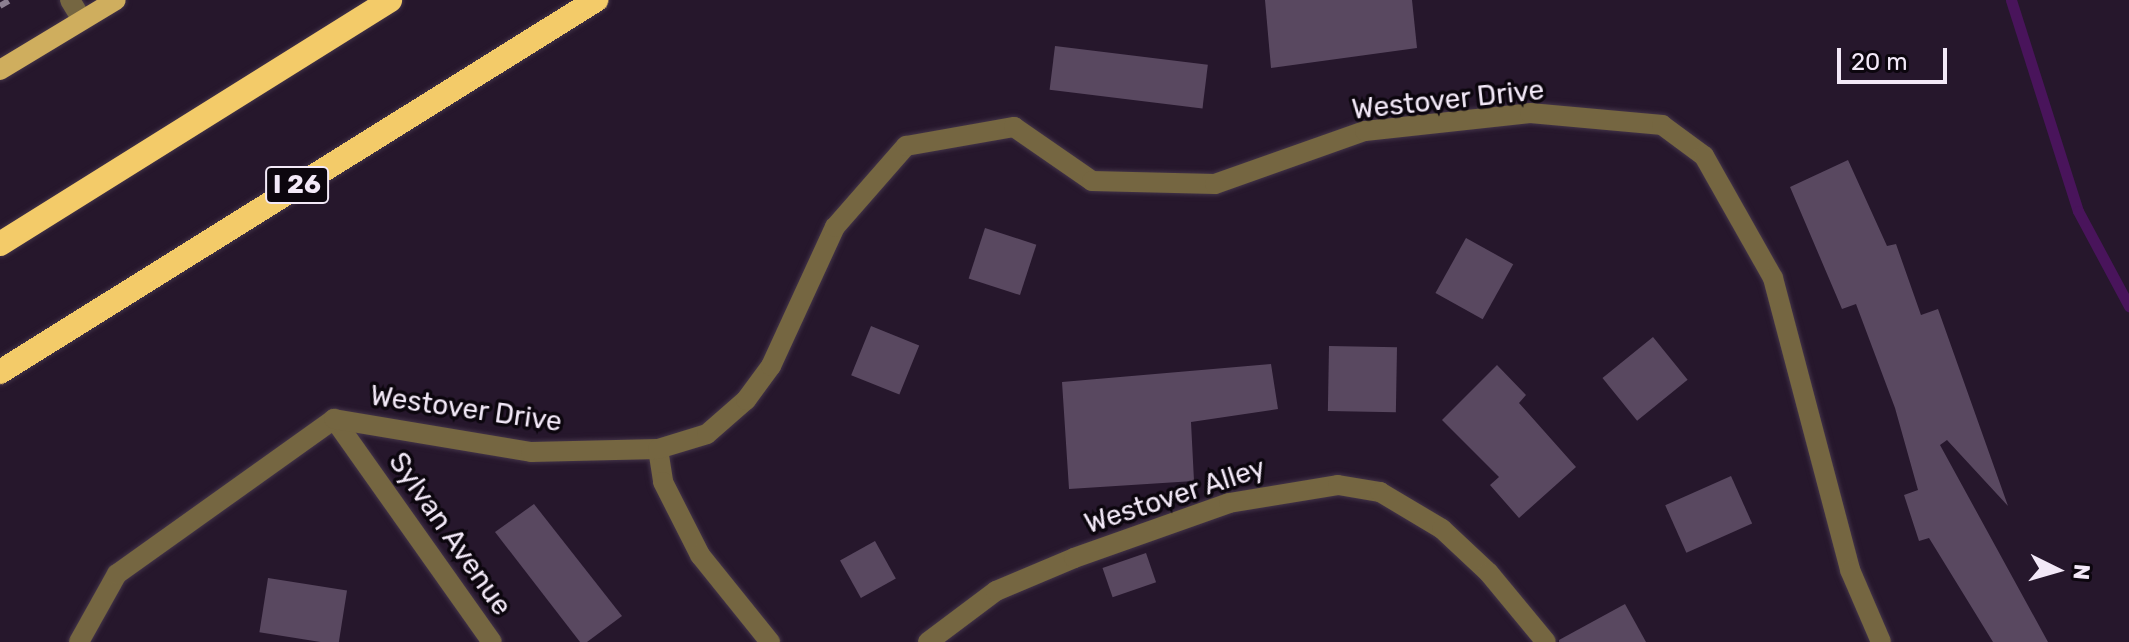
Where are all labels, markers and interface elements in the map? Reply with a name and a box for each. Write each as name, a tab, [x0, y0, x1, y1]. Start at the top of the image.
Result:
scale bar	[1841, 32, 1951, 82]
text: 20 m	[1851, 48, 1908, 76]
street label: Westover Drive	[1350, 73, 1546, 127]
road number: I 26	[265, 163, 329, 207]
street label: Westover Drive	[368, 379, 564, 439]
street label: Sylvan Avenue	[381, 446, 519, 622]
street label: Westover Alley	[1080, 451, 1270, 541]
north arrow	[2017, 530, 2097, 610]
text: N	[2067, 563, 2096, 581]

